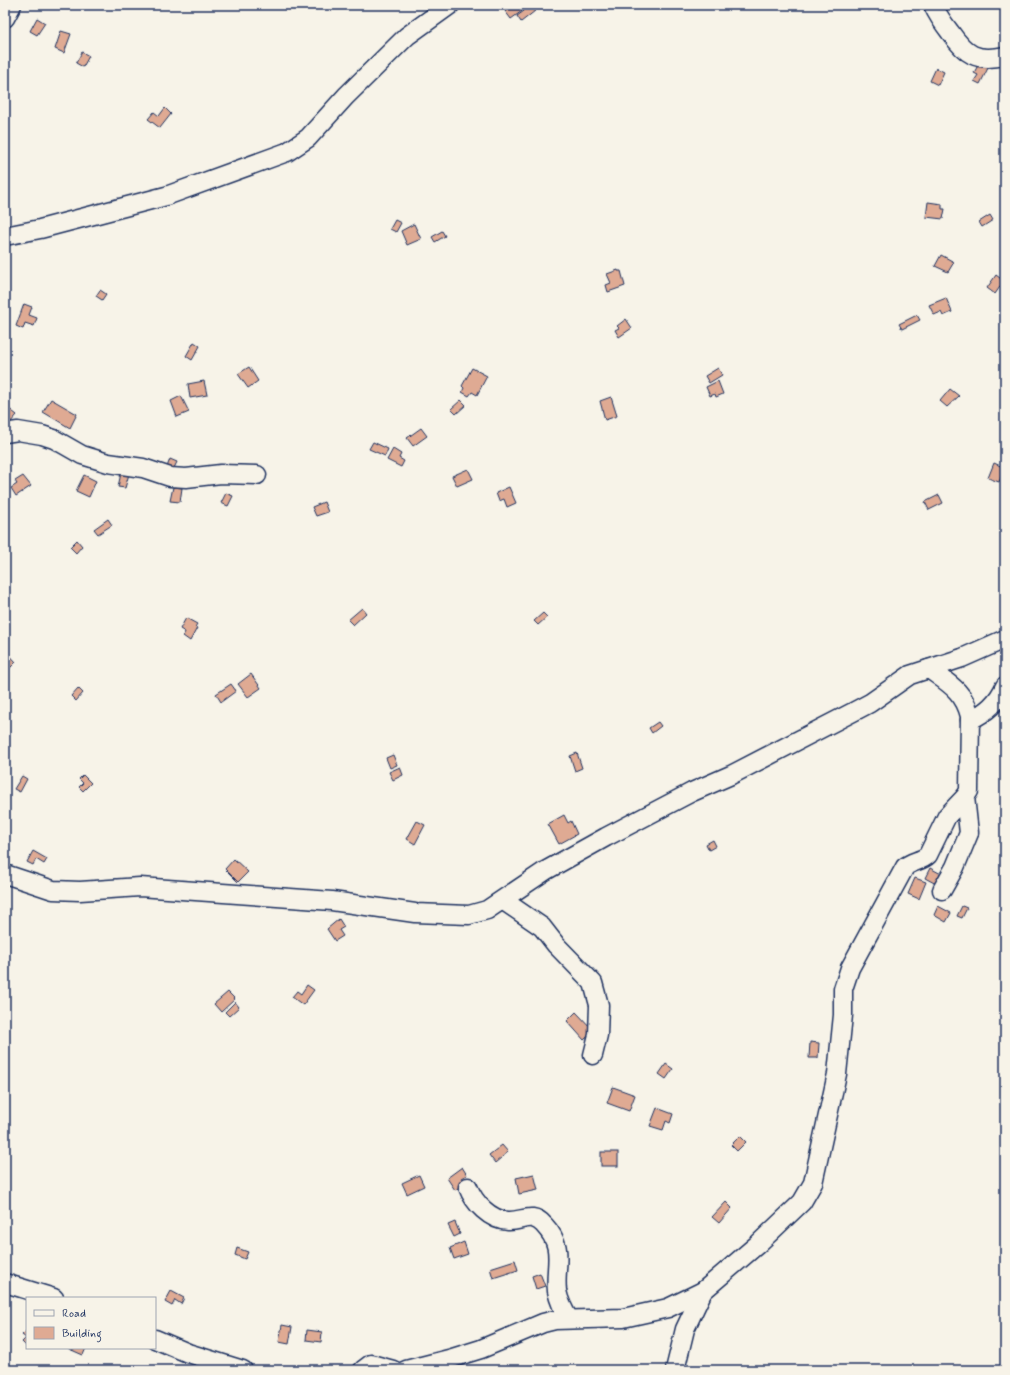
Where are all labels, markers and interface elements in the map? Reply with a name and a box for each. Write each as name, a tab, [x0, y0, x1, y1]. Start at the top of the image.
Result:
legend	[26, 1297, 156, 1349]
text: Road	[62, 1306, 86, 1322]
text: Building	[62, 1326, 102, 1343]

